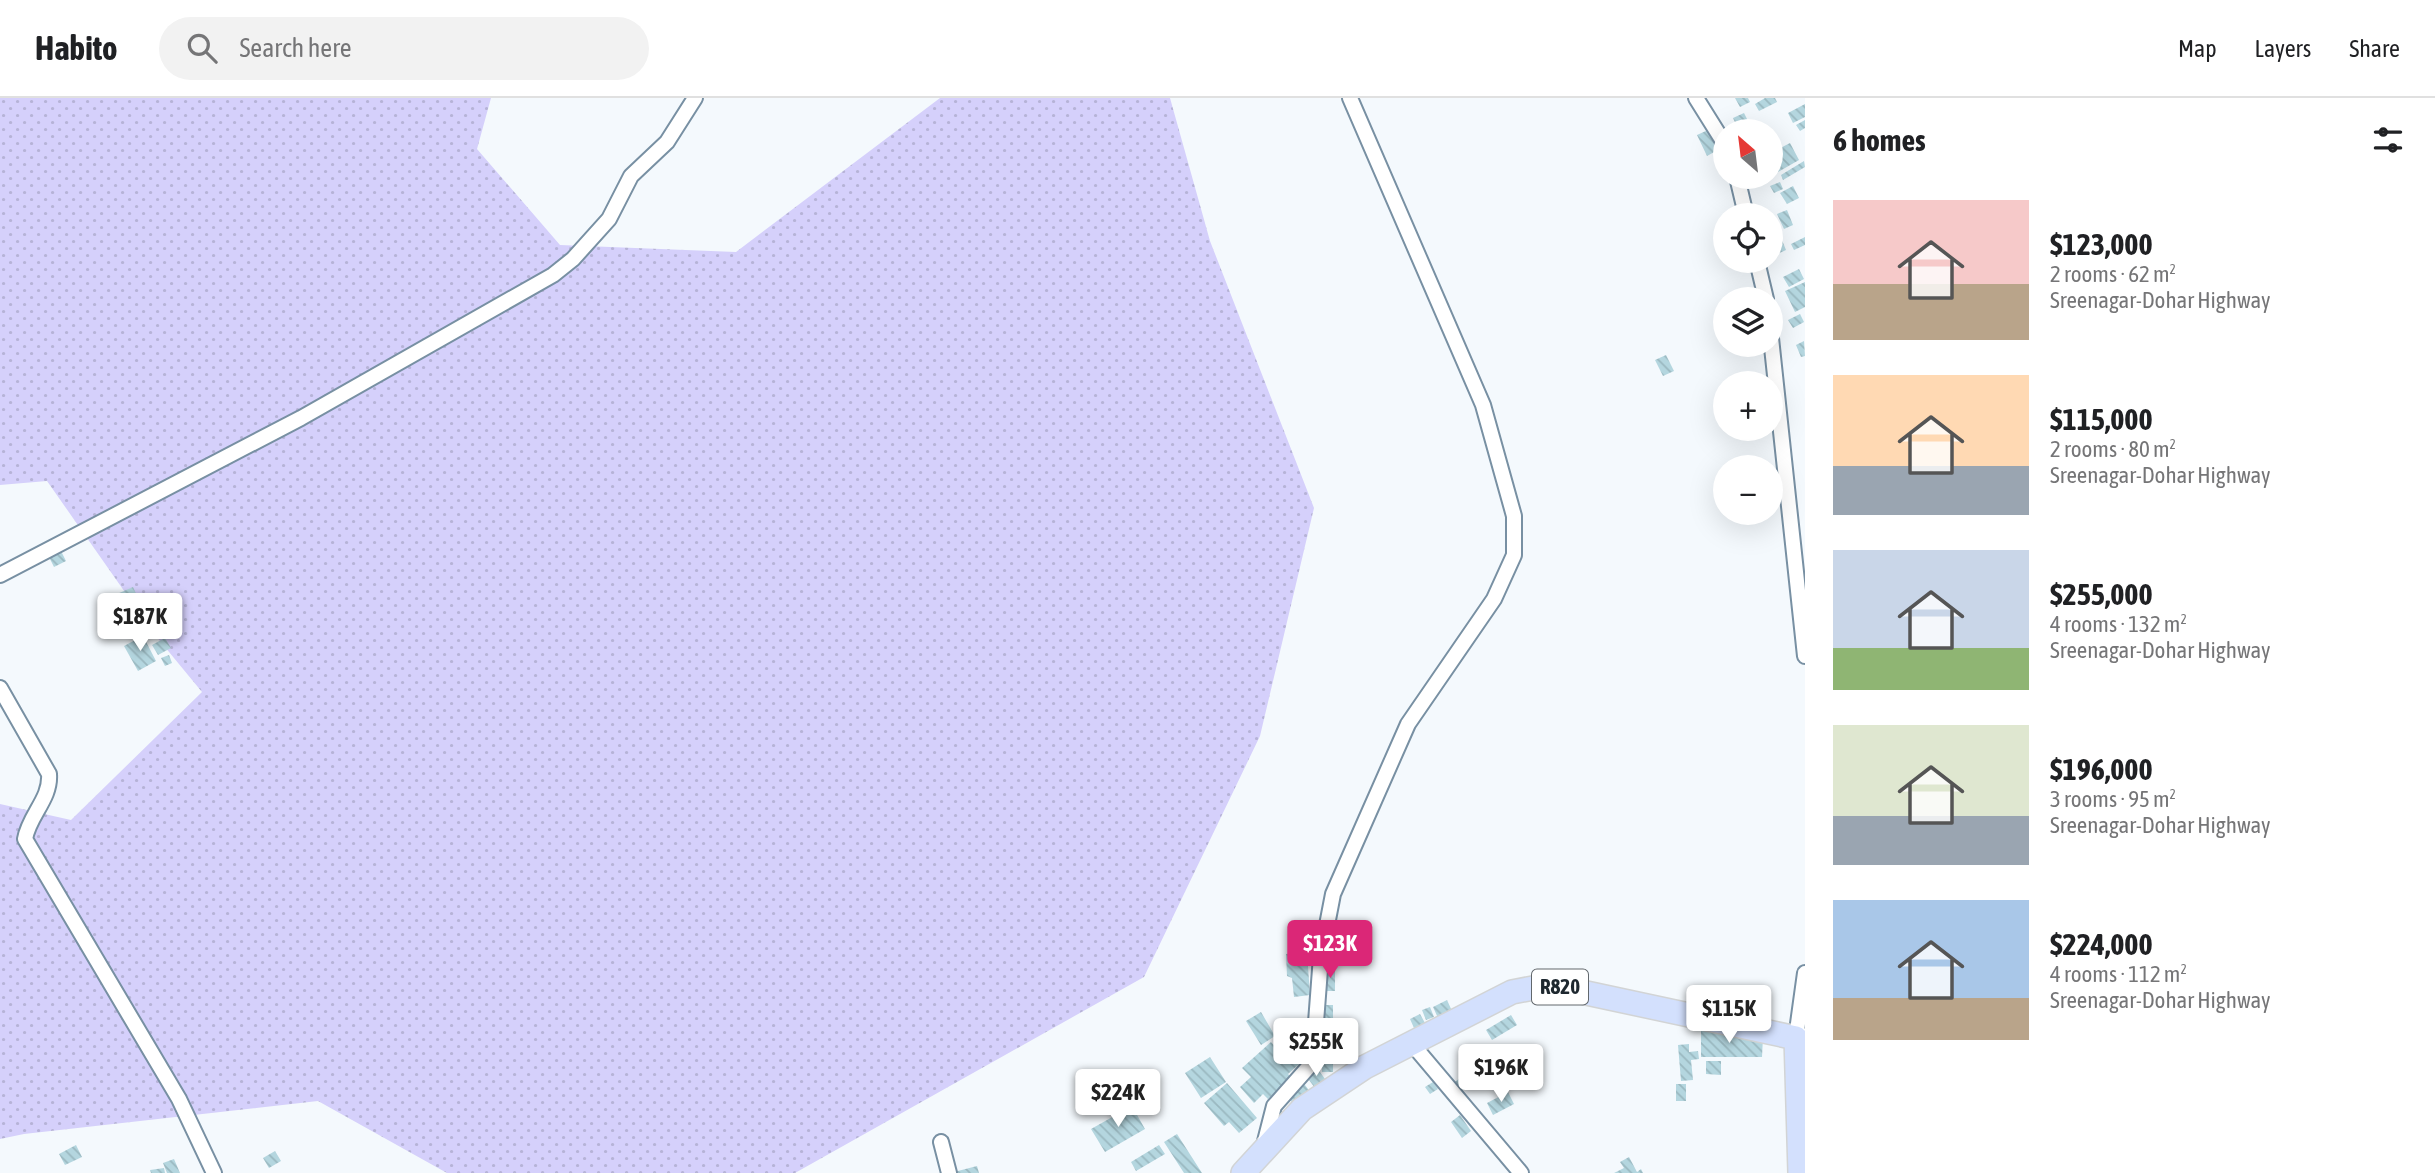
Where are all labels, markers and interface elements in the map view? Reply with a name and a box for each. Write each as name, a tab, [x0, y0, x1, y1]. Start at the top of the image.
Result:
search box	[159, 17, 649, 80]
text: Habito	[35, 29, 117, 67]
icon: search	[183, 29, 221, 67]
text: Search here	[239, 33, 352, 63]
text: Map	[2178, 35, 2217, 62]
text: Layers	[2255, 35, 2311, 62]
text: Share	[2349, 35, 2400, 62]
north arrow	[1713, 119, 1783, 189]
map controls	[1713, 119, 1783, 525]
icon: filters	[2369, 121, 2407, 159]
text: 6 homes	[1833, 123, 1926, 157]
button: locate	[1713, 203, 1783, 273]
text: $123,000	[2050, 227, 2153, 261]
icon: home	[1889, 228, 1973, 312]
text: 2 rooms · 62 m²	[2050, 261, 2176, 287]
button: layers	[1713, 287, 1783, 357]
text: Sreenagar-Dohar Highway	[2050, 287, 2271, 313]
button: +	[1713, 371, 1783, 441]
text: $115,000	[2050, 402, 2153, 436]
icon: home	[1889, 403, 1973, 487]
text: 2 rooms · 80 m²	[2050, 436, 2176, 462]
button: −	[1713, 455, 1783, 525]
text: Sreenagar-Dohar Highway	[2050, 462, 2271, 488]
text: $255,000	[2050, 577, 2153, 611]
icon: home	[1889, 578, 1973, 662]
pin: $187K	[91, 594, 189, 653]
text: $187K	[113, 603, 167, 629]
text: 4 rooms · 132 m²	[2050, 611, 2187, 637]
text: Sreenagar-Dohar Highway	[2050, 637, 2271, 663]
text: $196,000	[2050, 752, 2153, 786]
icon: home	[1889, 753, 1973, 837]
text: 3 rooms · 95 m²	[2050, 786, 2176, 812]
text: Sreenagar-Dohar Highway	[2050, 812, 2271, 838]
pin: $123K	[1281, 920, 1379, 980]
text: $224,000	[2050, 927, 2153, 961]
icon: home	[1889, 928, 1973, 1012]
text: $123K	[1303, 930, 1357, 956]
text: 4 rooms · 112 m²	[2050, 961, 2187, 987]
road number: R820	[1532, 970, 1588, 1004]
pin: $115K	[1680, 986, 1778, 1045]
text: Sreenagar-Dohar Highway	[2050, 987, 2271, 1013]
text: $115K	[1702, 995, 1756, 1021]
pin: $255K	[1267, 1018, 1365, 1078]
text: $255K	[1289, 1028, 1343, 1054]
pin: $196K	[1452, 1044, 1550, 1104]
text: $196K	[1474, 1054, 1528, 1080]
pin: $224K	[1069, 1070, 1167, 1129]
text: $224K	[1091, 1079, 1145, 1105]

